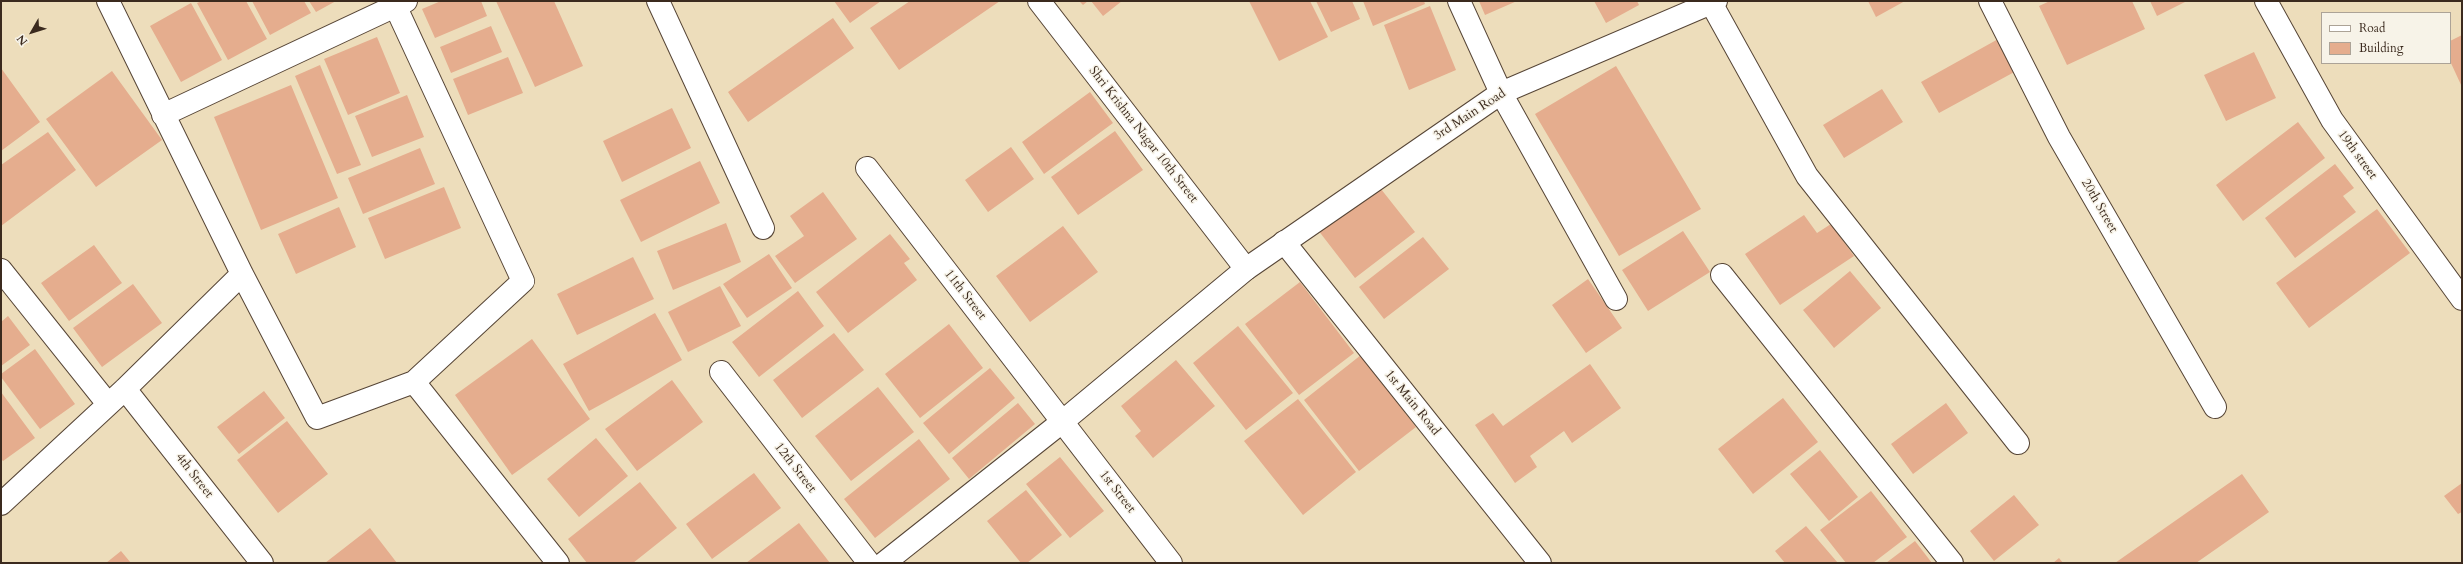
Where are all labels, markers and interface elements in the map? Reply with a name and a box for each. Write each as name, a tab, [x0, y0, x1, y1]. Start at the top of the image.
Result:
north arrow	[12, 12, 52, 52]
legend	[2321, 12, 2451, 64]
text: Road	[2359, 20, 2385, 36]
text: N	[13, 31, 31, 48]
text: Building	[2359, 40, 2403, 56]
street label: Shri Krishna Nagar 10th Street	[1085, 64, 1201, 206]
street label: 3rd Main Road	[1431, 86, 1509, 144]
street label: 19th street	[2334, 127, 2380, 183]
street label: 20th Street	[2077, 176, 2121, 236]
street label: 11th Street	[941, 267, 989, 323]
street label: 1st Main Road	[1381, 367, 1443, 439]
street label: 12th Street	[771, 440, 819, 496]
street label: 4th Street	[172, 450, 216, 502]
street label: 1st Street	[1095, 468, 1139, 516]

